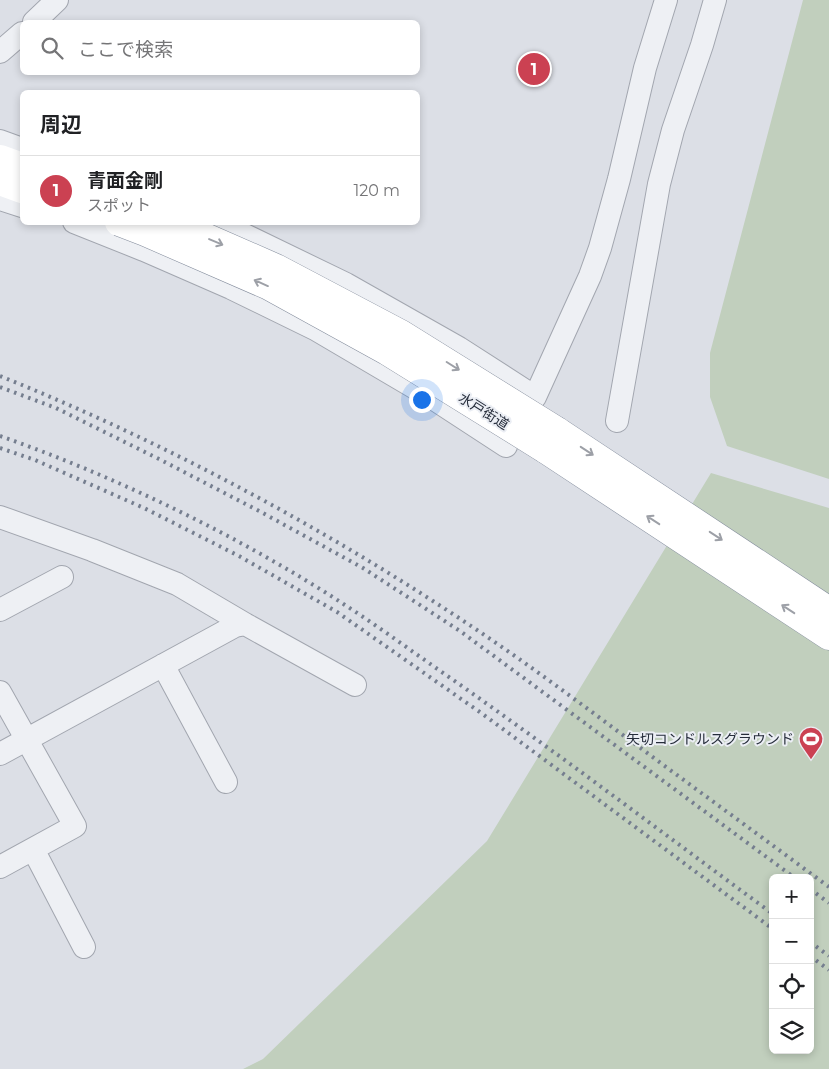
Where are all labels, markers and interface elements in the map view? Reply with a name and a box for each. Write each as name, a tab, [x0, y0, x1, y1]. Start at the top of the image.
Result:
search box	[20, 20, 420, 75]
icon: search	[38, 34, 66, 62]
text: ここで検索	[78, 38, 173, 61]
pin: 1	[518, 50, 550, 88]
text: 周辺	[40, 112, 82, 137]
text: 青面金剛	[87, 169, 163, 192]
text: 1	[53, 181, 59, 200]
text: 120 m	[353, 181, 400, 200]
text: スポット	[87, 196, 151, 215]
one-way arrow	[208, 237, 223, 247]
one-way arrow	[254, 278, 269, 288]
one-way arrow	[445, 361, 459, 371]
your location	[409, 387, 435, 413]
street label: 水戸街道	[455, 389, 513, 433]
one-way arrow	[580, 446, 594, 456]
one-way arrow	[646, 514, 660, 524]
one-way arrow	[709, 531, 723, 541]
one-way arrow	[782, 604, 796, 614]
sports icon: 矢切コンドルスグラウンド	[798, 726, 824, 760]
place label: 矢切コンドルスグラウンド	[626, 730, 794, 748]
map controls	[769, 874, 814, 1054]
button: +	[769, 874, 814, 919]
button: −	[769, 919, 814, 964]
button: locate	[769, 964, 814, 1009]
button: layers	[769, 1009, 814, 1054]

